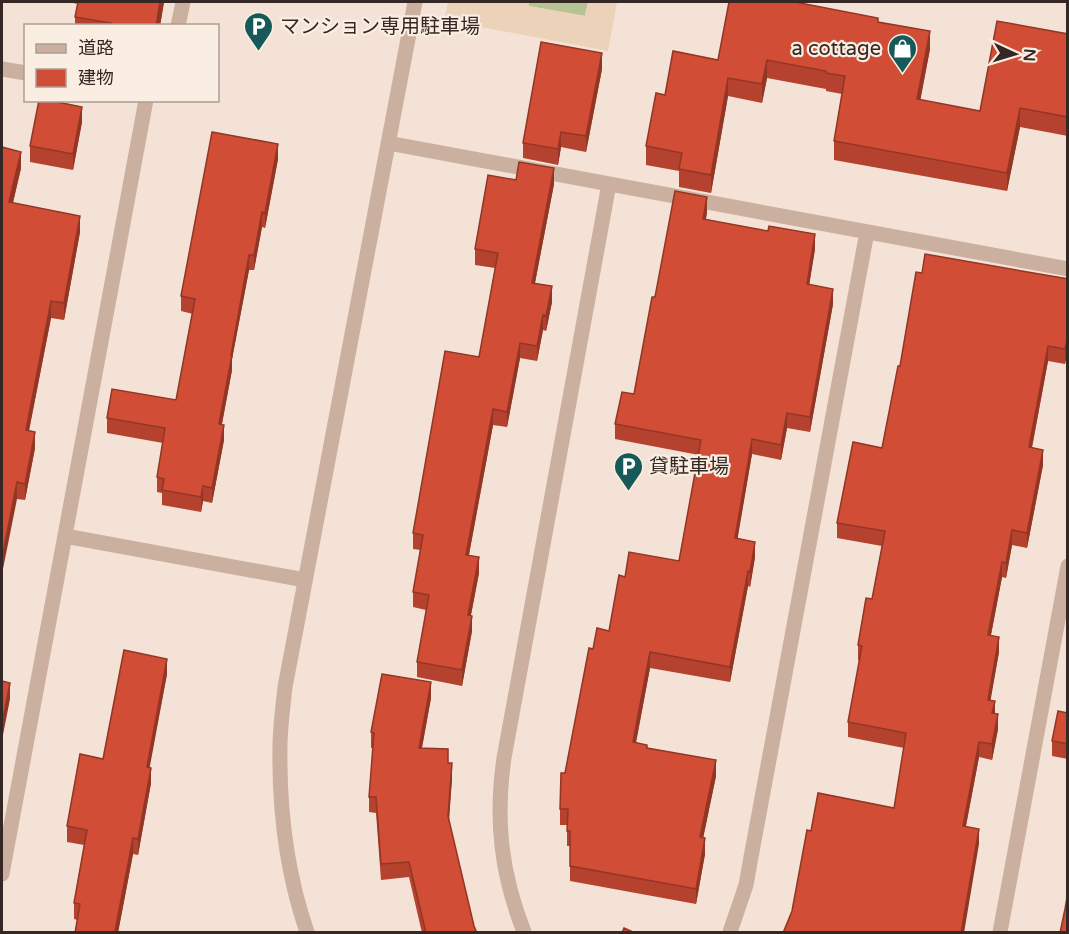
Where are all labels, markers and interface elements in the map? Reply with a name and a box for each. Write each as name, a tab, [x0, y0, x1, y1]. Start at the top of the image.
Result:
parking icon: マンション専用駐車場	[243, 10, 275, 52]
place label: マンション専用駐車場	[280, 15, 480, 39]
legend	[24, 24, 219, 102]
north arrow	[985, 24, 1045, 84]
shop icon: a cottage	[886, 32, 918, 74]
text: 道路	[78, 37, 114, 59]
place label: a cottage	[791, 37, 881, 61]
text: N	[1019, 48, 1039, 62]
text: 建物	[78, 67, 114, 89]
parking icon: 貸駐車場	[612, 450, 644, 492]
place label: 貸駐車場	[649, 455, 729, 479]

